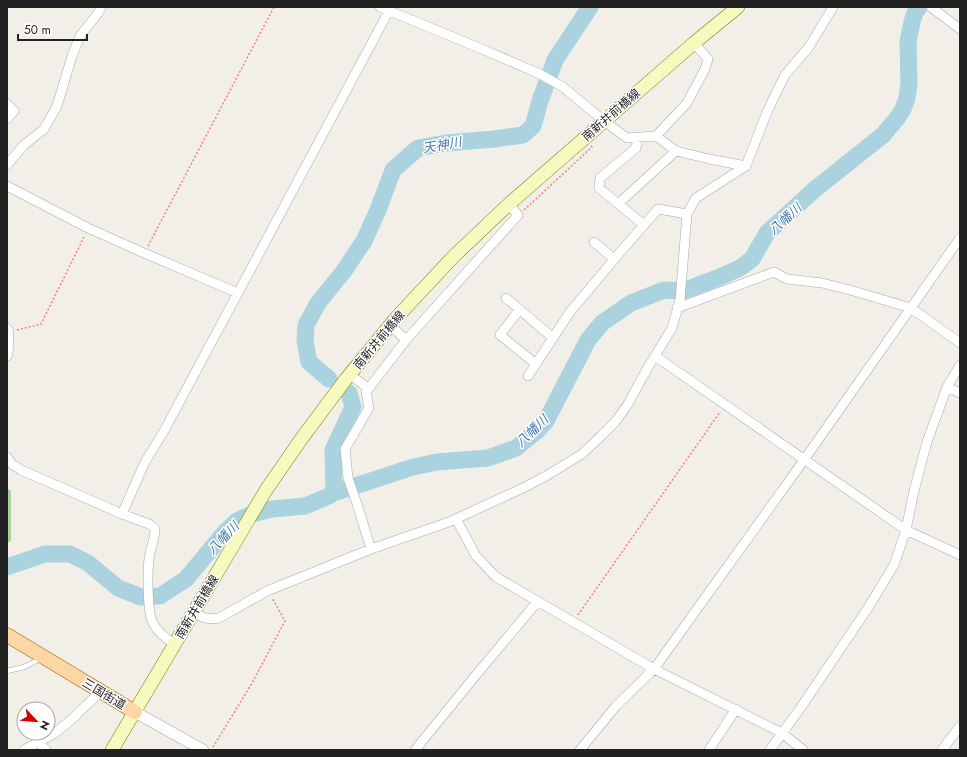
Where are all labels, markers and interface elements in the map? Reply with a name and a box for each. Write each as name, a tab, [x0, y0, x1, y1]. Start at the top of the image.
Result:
scale bar	[18, 16, 87, 42]
text: 50 m	[24, 21, 51, 39]
street label: 南新井前橋線	[578, 85, 644, 145]
water label: 天神川	[421, 132, 465, 158]
water label: 八幡川	[764, 198, 807, 239]
street label: 南新井前橋線	[349, 307, 409, 373]
water label: 八幡川	[511, 409, 554, 451]
water label: 八幡川	[203, 516, 245, 559]
street label: 南新井前橋線	[171, 571, 223, 643]
street label: 三国街道	[79, 674, 129, 714]
north arrow	[16, 701, 56, 741]
text: N	[36, 718, 54, 733]

